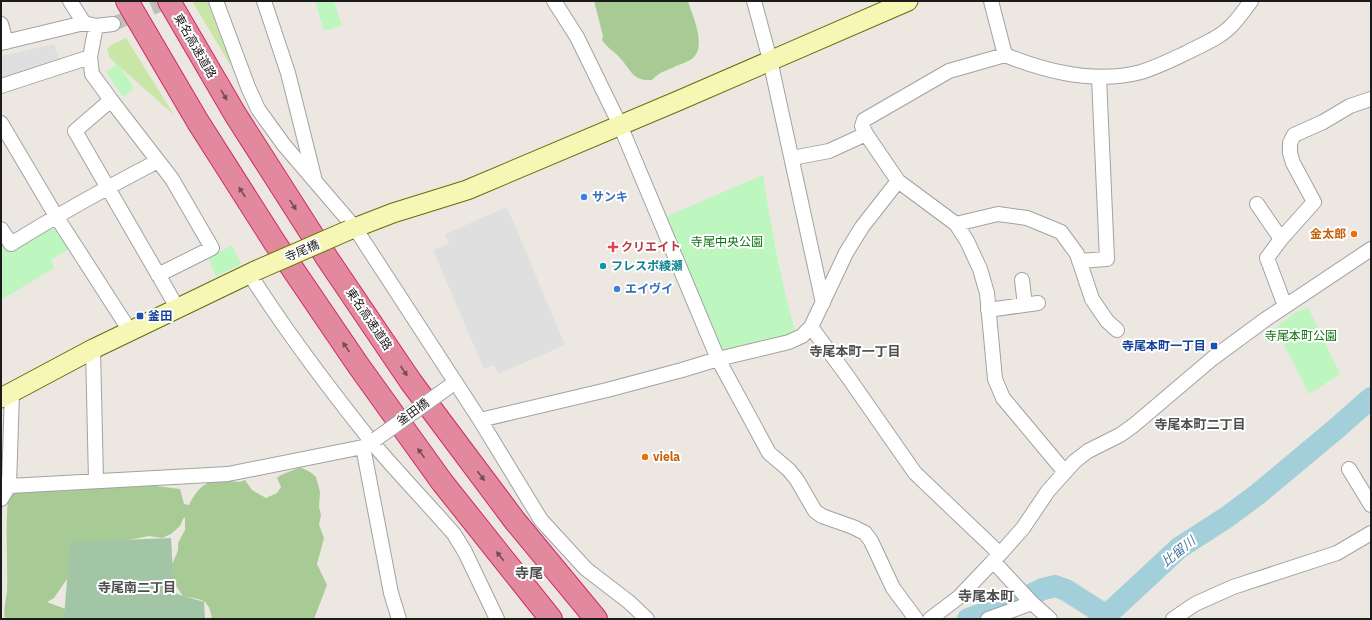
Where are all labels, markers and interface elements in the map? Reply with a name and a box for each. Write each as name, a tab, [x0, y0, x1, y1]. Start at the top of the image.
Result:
street label: 東名高速道路	[171, 11, 220, 81]
one-way arrow	[220, 89, 227, 101]
one-way arrow	[239, 186, 246, 198]
place label: サンキ	[592, 189, 628, 204]
marker: サンキ	[579, 192, 589, 202]
one-way arrow	[289, 200, 297, 210]
place label: 金太郎	[1310, 226, 1346, 241]
marker: 金太郎	[1349, 229, 1359, 239]
park label: 寺尾中央公園	[691, 234, 763, 249]
street label: 寺尾橋	[282, 237, 321, 264]
place label: クリエイト	[621, 239, 681, 254]
marker: クリエイト	[608, 242, 618, 252]
place label: フレスポ綾瀬	[611, 258, 683, 273]
marker: フレスポ綾瀬	[598, 261, 608, 271]
place label: エイヴイ	[625, 281, 673, 296]
marker: エイヴイ	[612, 284, 622, 294]
street label: 東名高速道路	[343, 285, 396, 353]
place label: 釜田	[148, 308, 172, 323]
marker: 釜田	[135, 311, 145, 321]
park label: 寺尾本町公園	[1265, 328, 1337, 343]
place label: 寺尾本町一丁目	[1122, 338, 1206, 353]
one-way arrow	[342, 341, 350, 352]
marker: 寺尾本町一丁目	[1209, 341, 1219, 351]
district label: 寺尾本町一丁目	[809, 343, 901, 360]
one-way arrow	[400, 366, 408, 377]
street label: 釜田橋	[394, 395, 432, 428]
district label: 寺尾本町二丁目	[1154, 416, 1246, 433]
one-way arrow	[417, 447, 425, 458]
place label: viela	[653, 449, 680, 464]
marker: viela	[640, 452, 650, 462]
one-way arrow	[477, 471, 485, 481]
water label: 比留川	[1158, 531, 1200, 570]
one-way arrow	[496, 550, 505, 561]
district label: 寺尾	[515, 564, 543, 582]
district label: 寺尾南二丁目	[98, 579, 176, 596]
district label: 寺尾本町	[958, 587, 1014, 605]

